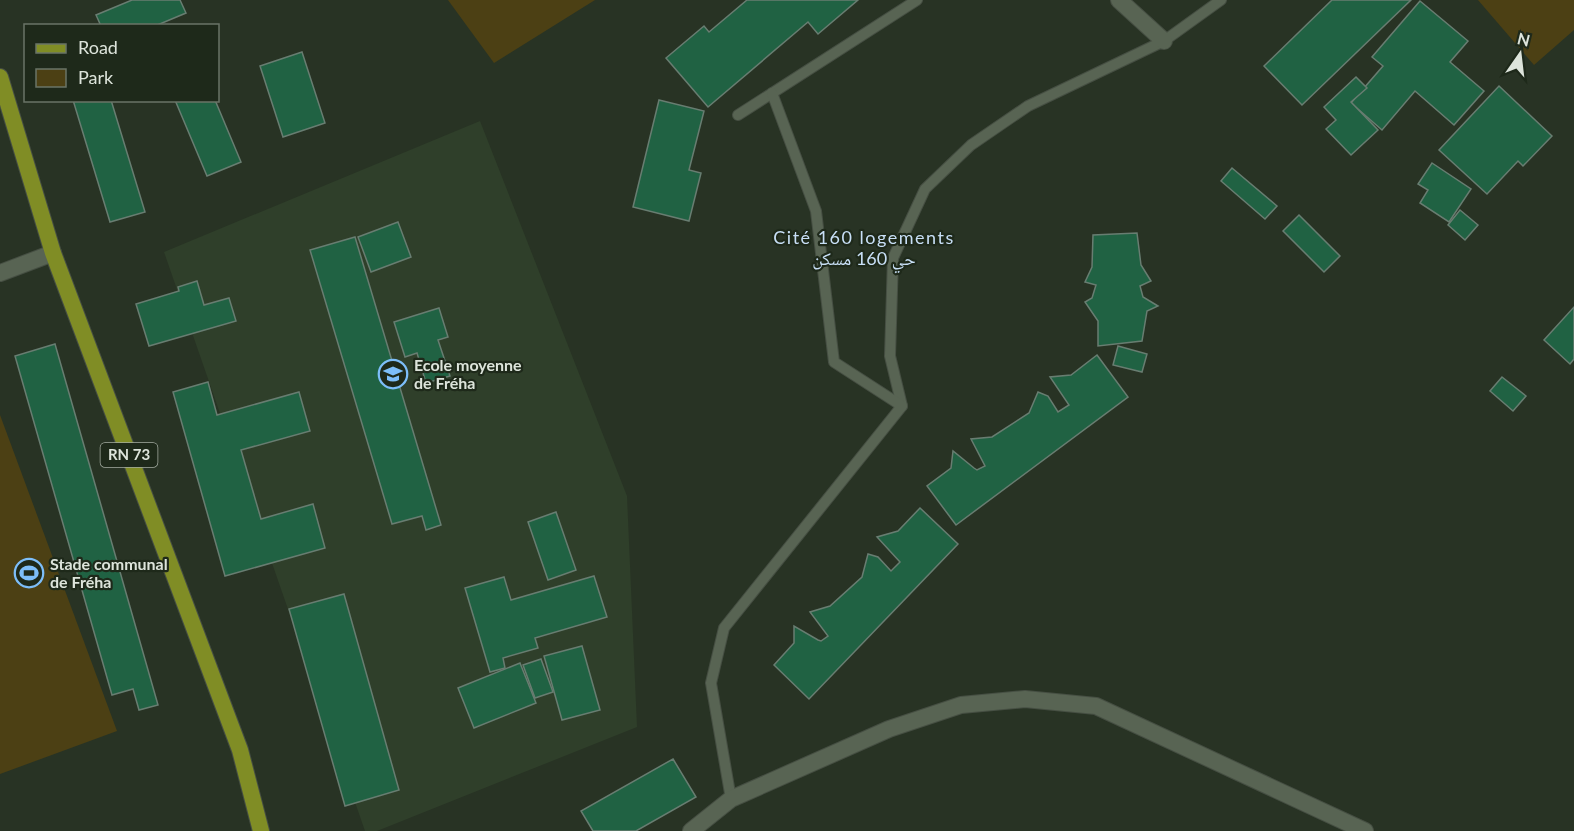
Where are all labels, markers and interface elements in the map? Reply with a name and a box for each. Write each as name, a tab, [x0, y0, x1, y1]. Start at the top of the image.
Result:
legend	[24, 24, 219, 102]
north arrow	[1490, 24, 1550, 84]
text: N	[1515, 28, 1532, 50]
text: Road	[78, 36, 118, 58]
text: Park	[78, 66, 114, 88]
district label: Cité 160 logements حي 160 مسكن	[773, 226, 955, 274]
place label: Ecole moyenne de Fréha	[414, 355, 522, 392]
school or university icon: Ecole moyenne de Fréha	[377, 358, 409, 390]
road number: RN 73	[100, 443, 158, 467]
place label: Stade communal de Fréha	[50, 554, 168, 591]
sports icon: Stade communal de Fréha	[13, 557, 45, 589]

